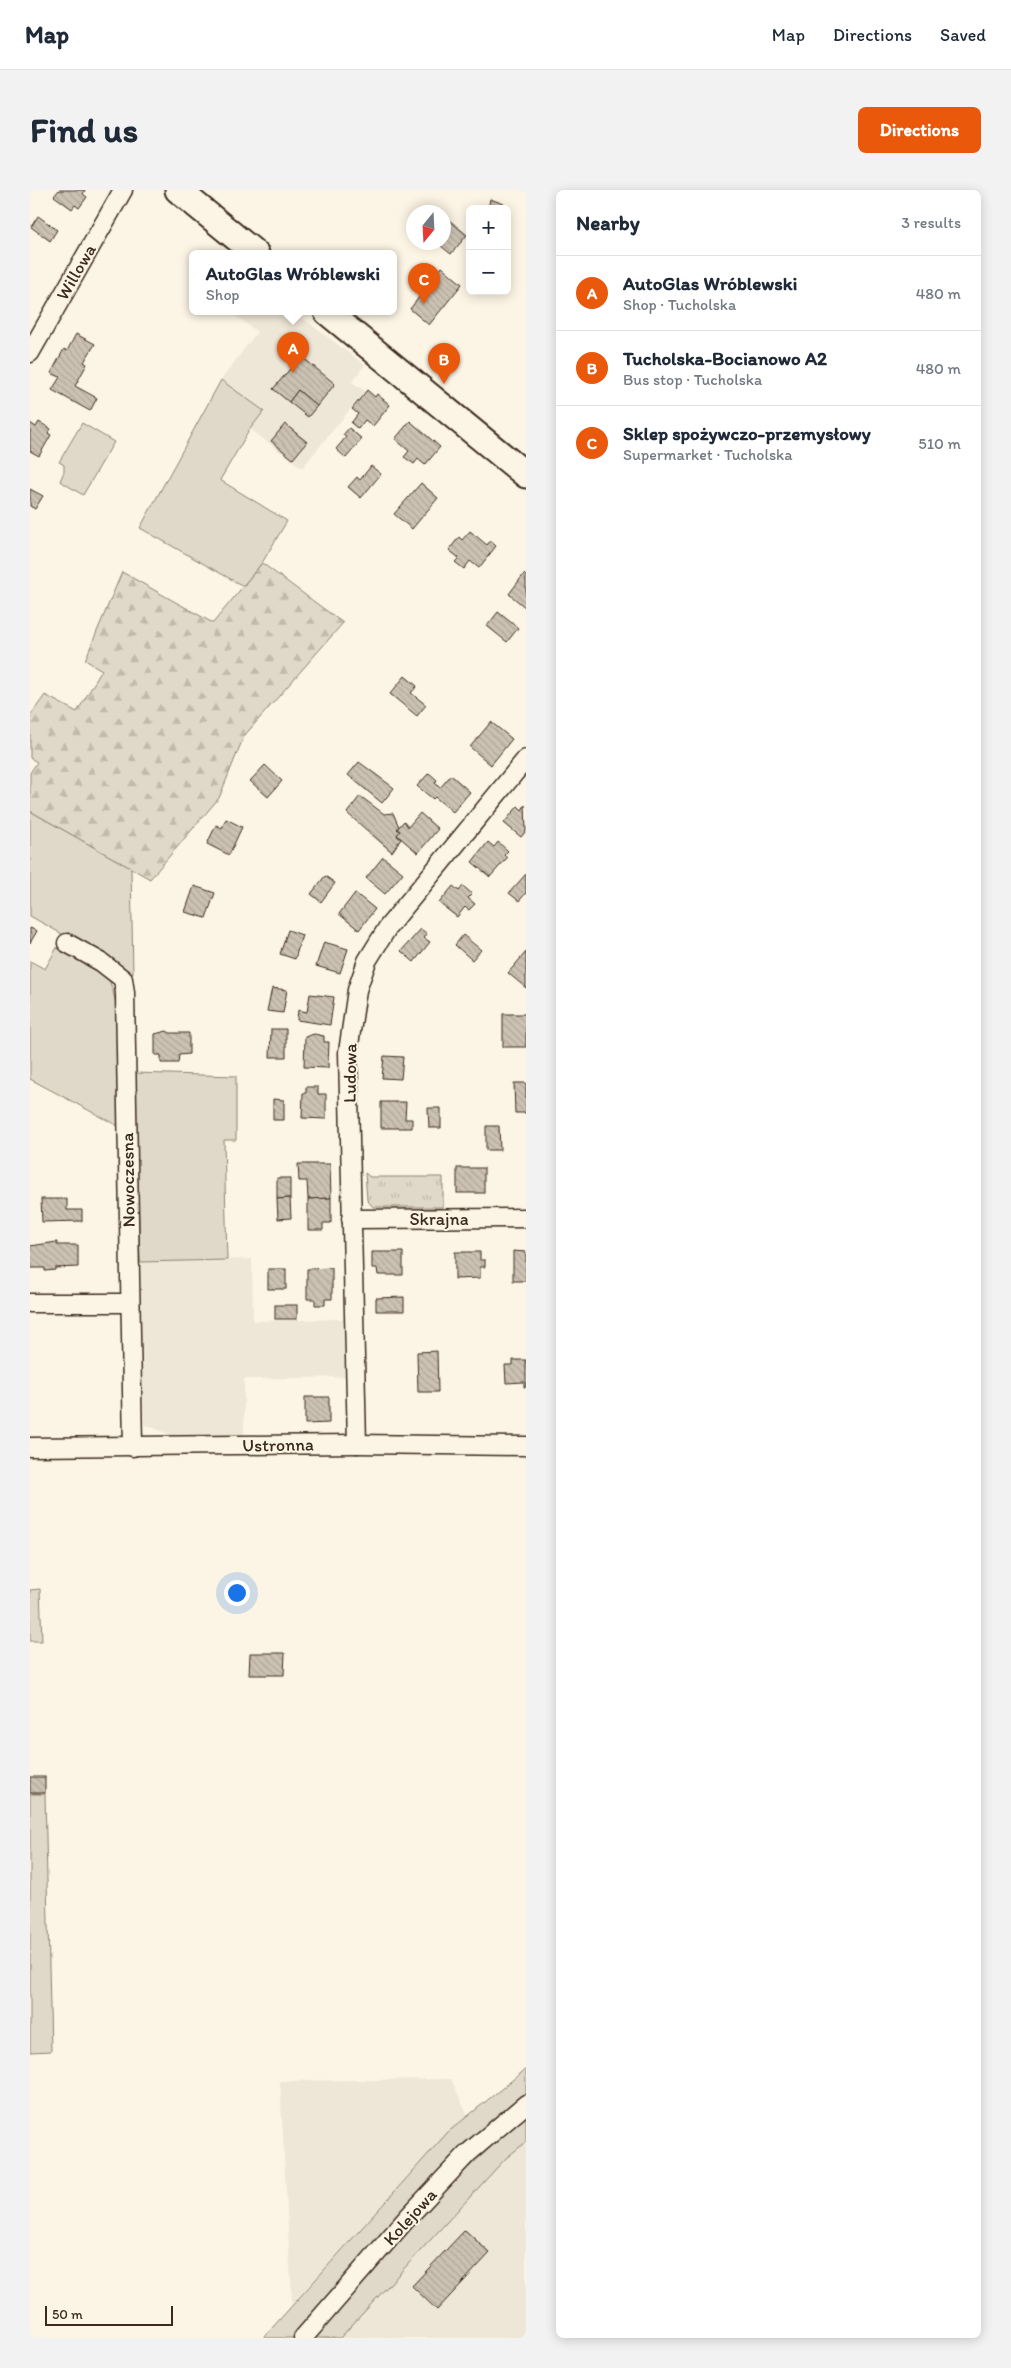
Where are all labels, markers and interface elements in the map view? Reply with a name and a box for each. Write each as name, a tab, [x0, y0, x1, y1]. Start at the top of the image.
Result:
text: Map	[25, 20, 69, 49]
text: Map	[772, 24, 805, 46]
text: Directions	[833, 24, 912, 46]
text: Saved	[940, 24, 986, 46]
button: Directions	[858, 107, 981, 153]
text: Find us	[30, 109, 138, 151]
north arrow	[406, 205, 451, 250]
map controls	[466, 205, 511, 295]
button: +	[466, 205, 511, 250]
text: Nearby	[576, 210, 640, 235]
text: 3 results	[901, 213, 961, 232]
street label: Willowa	[51, 240, 101, 304]
popup	[189, 250, 397, 315]
button: −	[466, 250, 511, 295]
text: AutoGlas Wróblewski	[206, 262, 380, 285]
pin: C	[408, 263, 440, 304]
text: AutoGlas Wróblewski	[623, 272, 797, 295]
text: A	[587, 284, 597, 303]
text: 480 m	[916, 284, 961, 303]
text: Shop	[206, 285, 239, 304]
text: Shop · Tucholska	[623, 295, 736, 314]
pin: A	[277, 332, 309, 373]
pin: B	[428, 343, 460, 384]
text: Tucholska-Bocianowo A2	[623, 347, 827, 370]
text: B	[587, 359, 597, 378]
text: 480 m	[916, 359, 961, 378]
text: Bus stop · Tucholska	[623, 370, 762, 389]
text: Sklep spożywczo-przemysłowy	[623, 422, 871, 445]
text: C	[587, 434, 597, 453]
text: 510 m	[918, 434, 961, 453]
text: Supermarket · Tucholska	[623, 445, 793, 464]
street label: Ludowa	[338, 1042, 362, 1103]
street label: Nowoczesna	[116, 1132, 140, 1228]
street label: Skrajna	[409, 1208, 469, 1230]
street label: Ustronna	[242, 1433, 314, 1457]
your location	[224, 1580, 250, 1606]
street label: Kolejowa	[379, 2183, 442, 2250]
scale bar	[45, 2303, 172, 2326]
text: 50 m	[52, 2306, 83, 2323]

